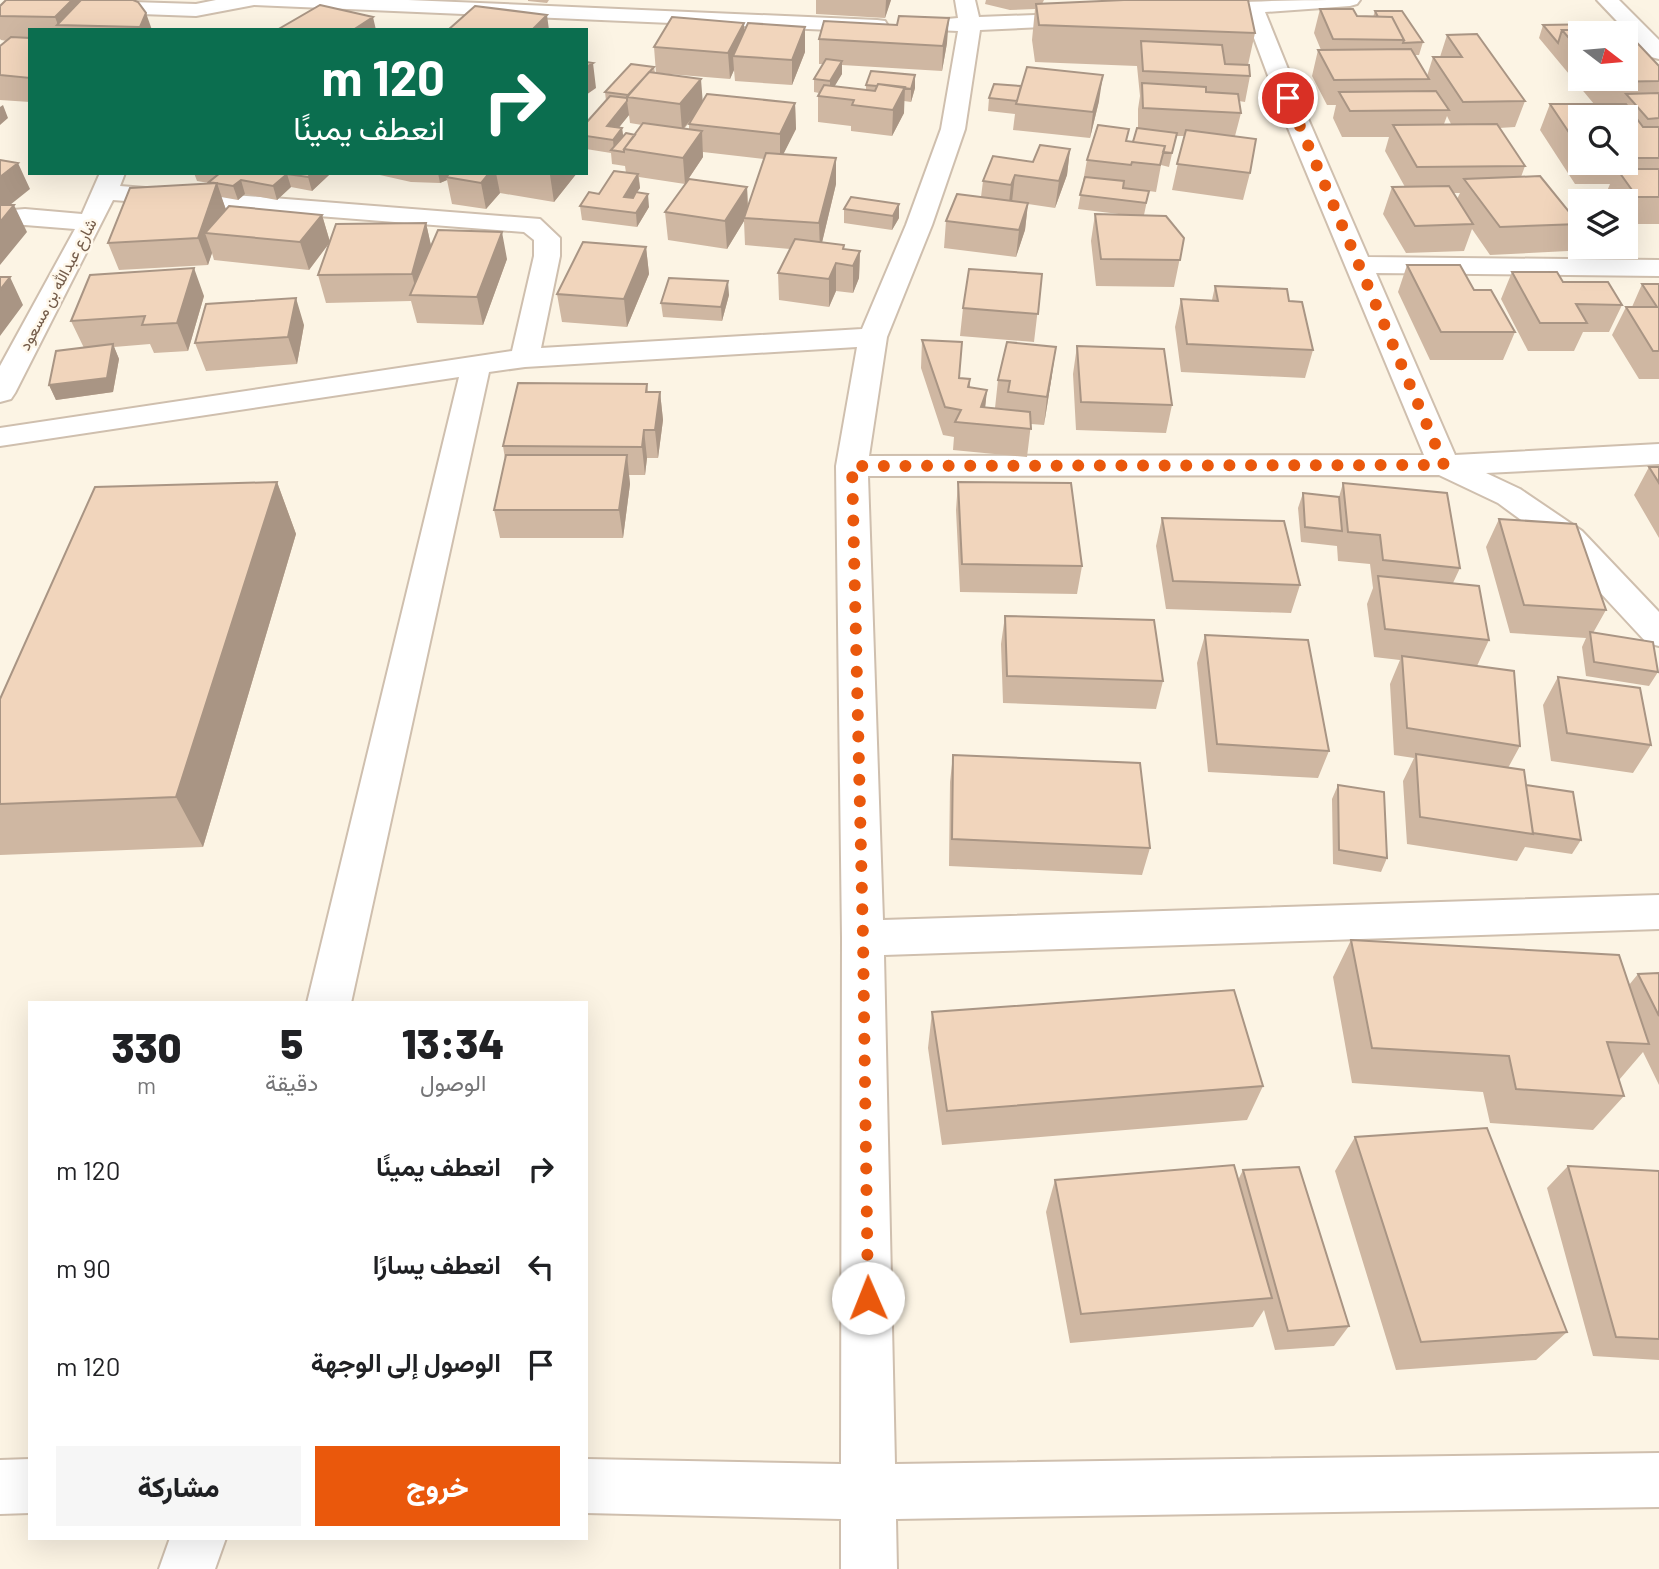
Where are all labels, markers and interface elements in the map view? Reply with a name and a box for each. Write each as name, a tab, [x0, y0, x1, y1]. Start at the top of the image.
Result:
north arrow	[1568, 21, 1638, 91]
map controls	[1568, 21, 1638, 259]
text: 120 m	[322, 47, 445, 106]
icon: right	[469, 56, 560, 147]
pin	[1258, 68, 1318, 128]
icon: arrive	[1269, 79, 1307, 117]
button: search	[1568, 105, 1638, 175]
text: انعطف يمينًا	[293, 108, 445, 146]
button: layers	[1568, 189, 1638, 259]
street label: شارع عبدالله بن مسعود	[14, 215, 102, 355]
text: 5	[280, 1017, 303, 1067]
text: 13:34	[402, 1017, 505, 1067]
text: 330	[112, 1021, 182, 1071]
text: دقيقة	[265, 1068, 318, 1096]
text: الوصول	[420, 1068, 486, 1096]
text: m	[137, 1071, 156, 1099]
text: انعطف يمينًا	[376, 1150, 501, 1181]
icon: right	[522, 1150, 560, 1188]
text: 120 m	[56, 1154, 120, 1185]
text: انعطف يسارًا	[373, 1248, 501, 1279]
icon: left	[522, 1248, 560, 1286]
text: 90 m	[56, 1252, 111, 1283]
position arrow	[831, 1261, 905, 1335]
text: الوصول إلى الوجهة	[311, 1346, 501, 1377]
icon: arrive	[522, 1346, 560, 1384]
text: 120 m	[56, 1350, 120, 1381]
button: مشاركة	[56, 1446, 301, 1526]
button: خروج	[315, 1446, 560, 1526]

